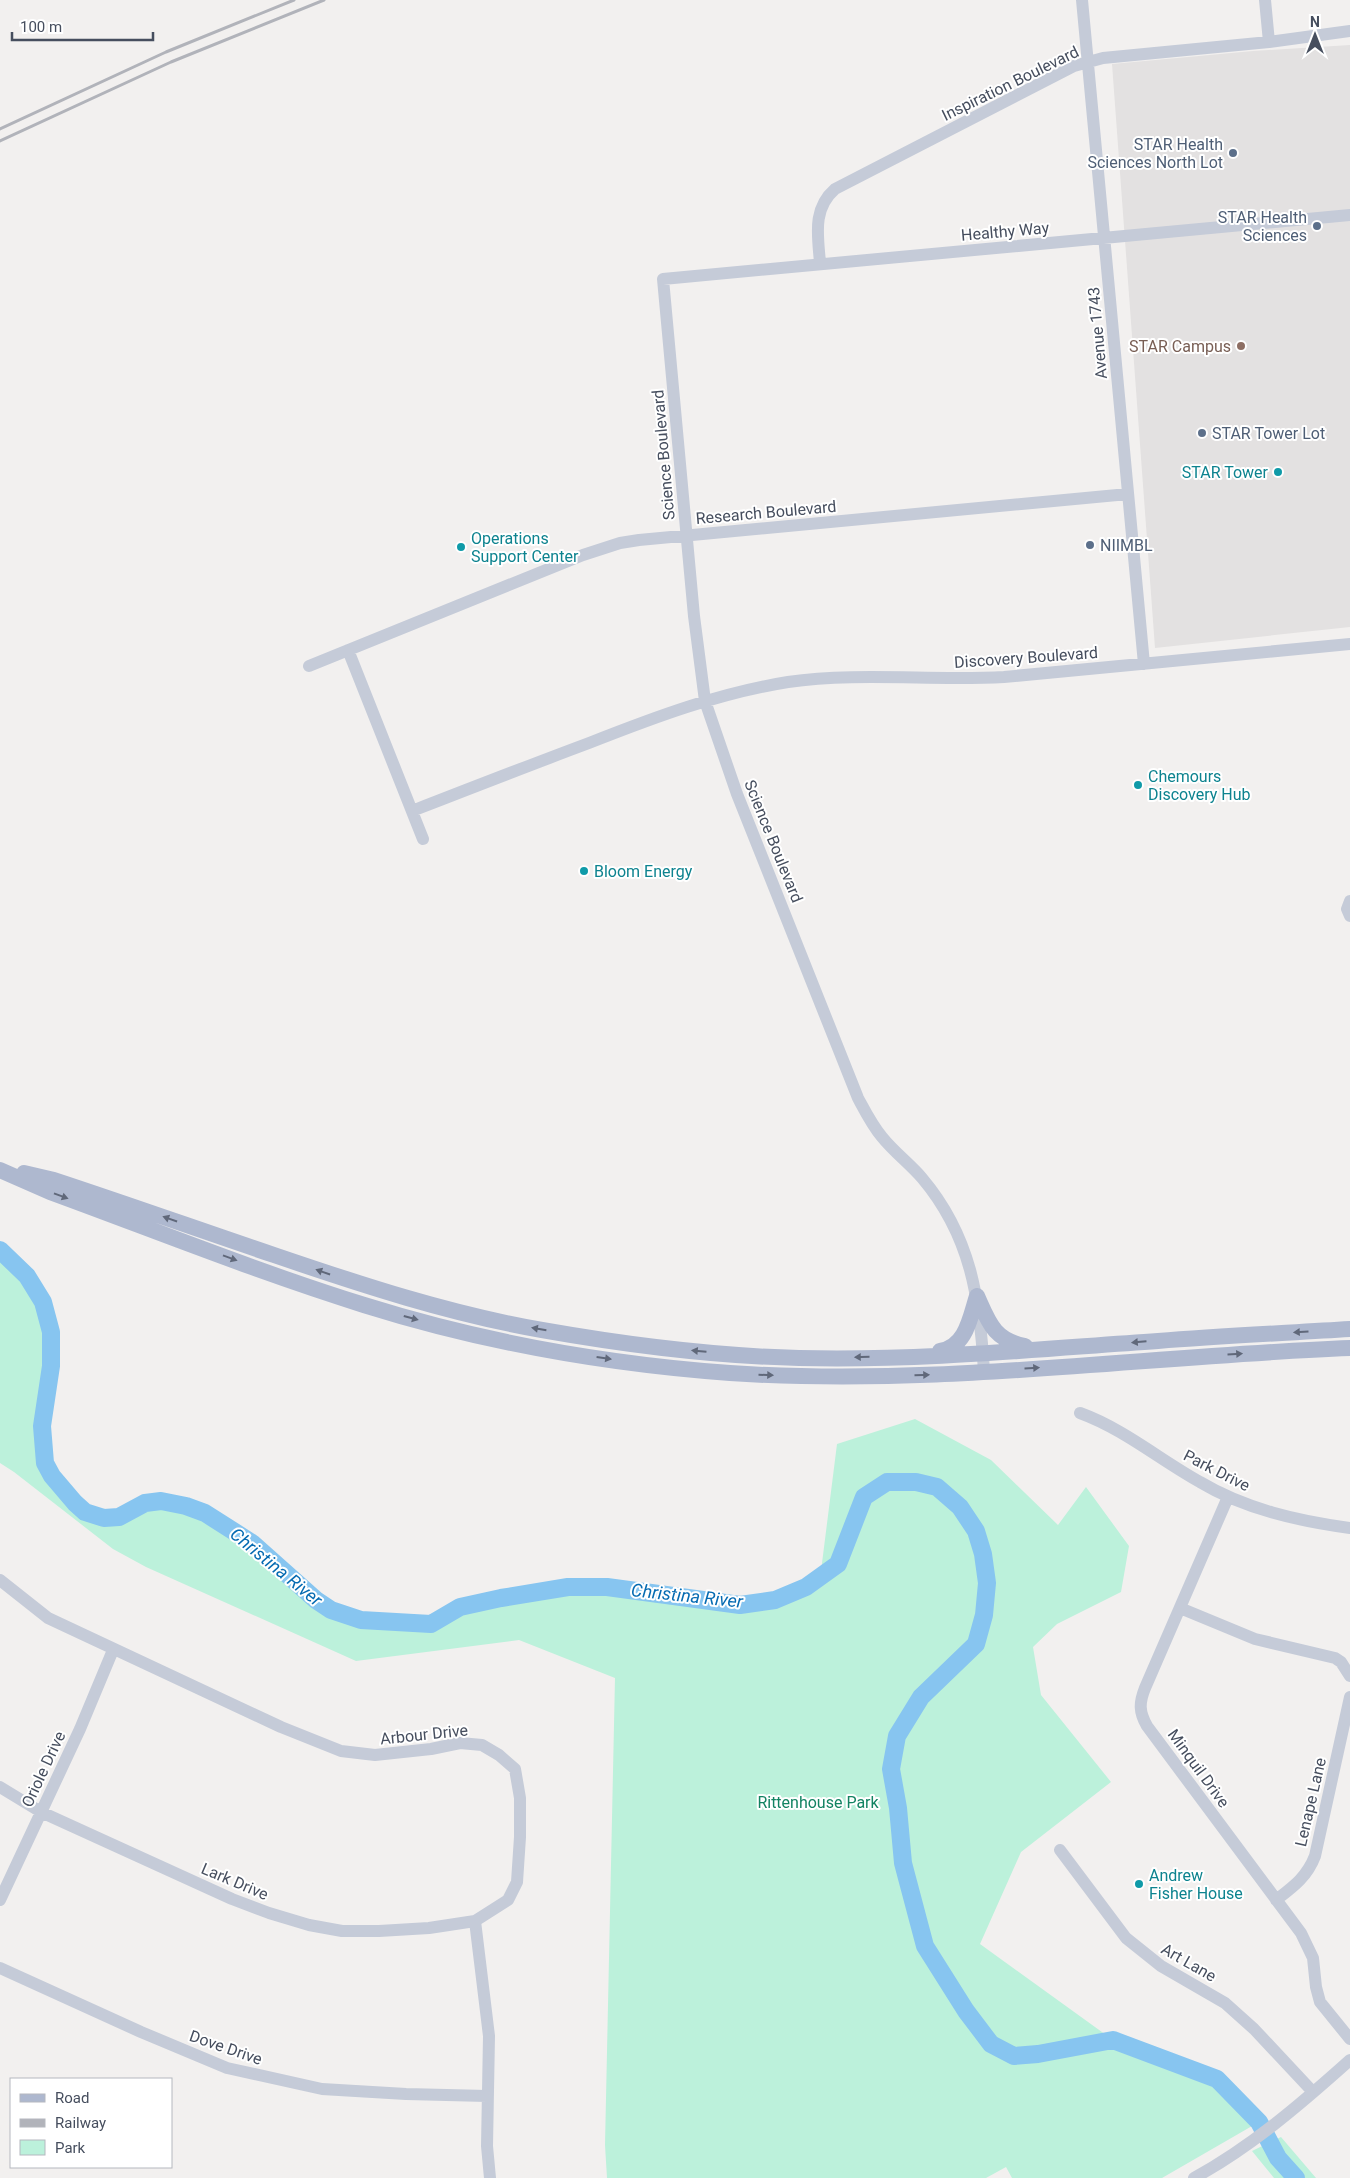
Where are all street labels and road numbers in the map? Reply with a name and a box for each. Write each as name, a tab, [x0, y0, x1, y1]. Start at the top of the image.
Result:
street label: Inspiration Boulevard	[939, 42, 1082, 125]
street label: Healthy Way	[960, 218, 1050, 245]
street label: Avenue 1743	[1084, 286, 1111, 380]
street label: Science Boulevard	[648, 389, 679, 521]
street label: Research Boulevard	[695, 497, 837, 528]
street label: Discovery Boulevard	[954, 643, 1099, 672]
street label: Science Boulevard	[740, 777, 807, 905]
street label: Park Drive	[1180, 1446, 1253, 1495]
street label: Arbour Drive	[379, 1720, 469, 1749]
street label: Minquil Drive	[1164, 1725, 1233, 1811]
street label: Oriole Drive	[18, 1728, 69, 1810]
street label: Lenape Lane	[1291, 1756, 1330, 1848]
street label: Lark Drive	[199, 1859, 271, 1904]
street label: Art Lane	[1158, 1939, 1220, 1986]
street label: Dove Drive	[187, 2026, 265, 2069]

